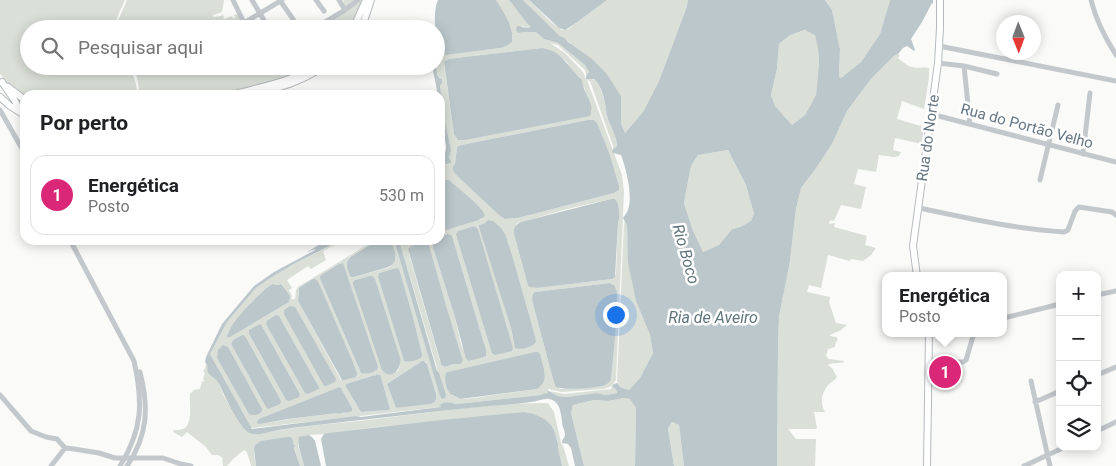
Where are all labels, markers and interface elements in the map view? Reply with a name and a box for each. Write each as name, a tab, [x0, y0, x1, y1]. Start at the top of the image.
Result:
north arrow	[996, 15, 1041, 60]
search box	[20, 20, 445, 75]
icon: search	[38, 34, 66, 62]
text: Pesquisar aqui	[78, 36, 203, 59]
street label: Rua do Norte	[913, 93, 943, 183]
street label: Rua do Portão Velho	[959, 100, 1095, 152]
text: Por perto	[40, 111, 128, 135]
text: Energética	[88, 174, 179, 197]
text: 1	[52, 186, 62, 205]
text: 530 m	[379, 186, 424, 205]
text: Posto	[88, 197, 130, 216]
water label: Rio Boco	[668, 222, 704, 286]
map controls	[1056, 271, 1101, 451]
button: +	[1056, 271, 1101, 316]
popup	[882, 272, 1007, 337]
text: Energética	[899, 284, 990, 307]
your location	[603, 302, 629, 328]
text: Posto	[899, 307, 941, 326]
water label: Ria de Aveiro	[668, 308, 758, 327]
button: −	[1056, 316, 1101, 361]
pin: 1	[929, 353, 961, 391]
button: locate	[1056, 361, 1101, 406]
button: layers	[1056, 406, 1101, 451]

